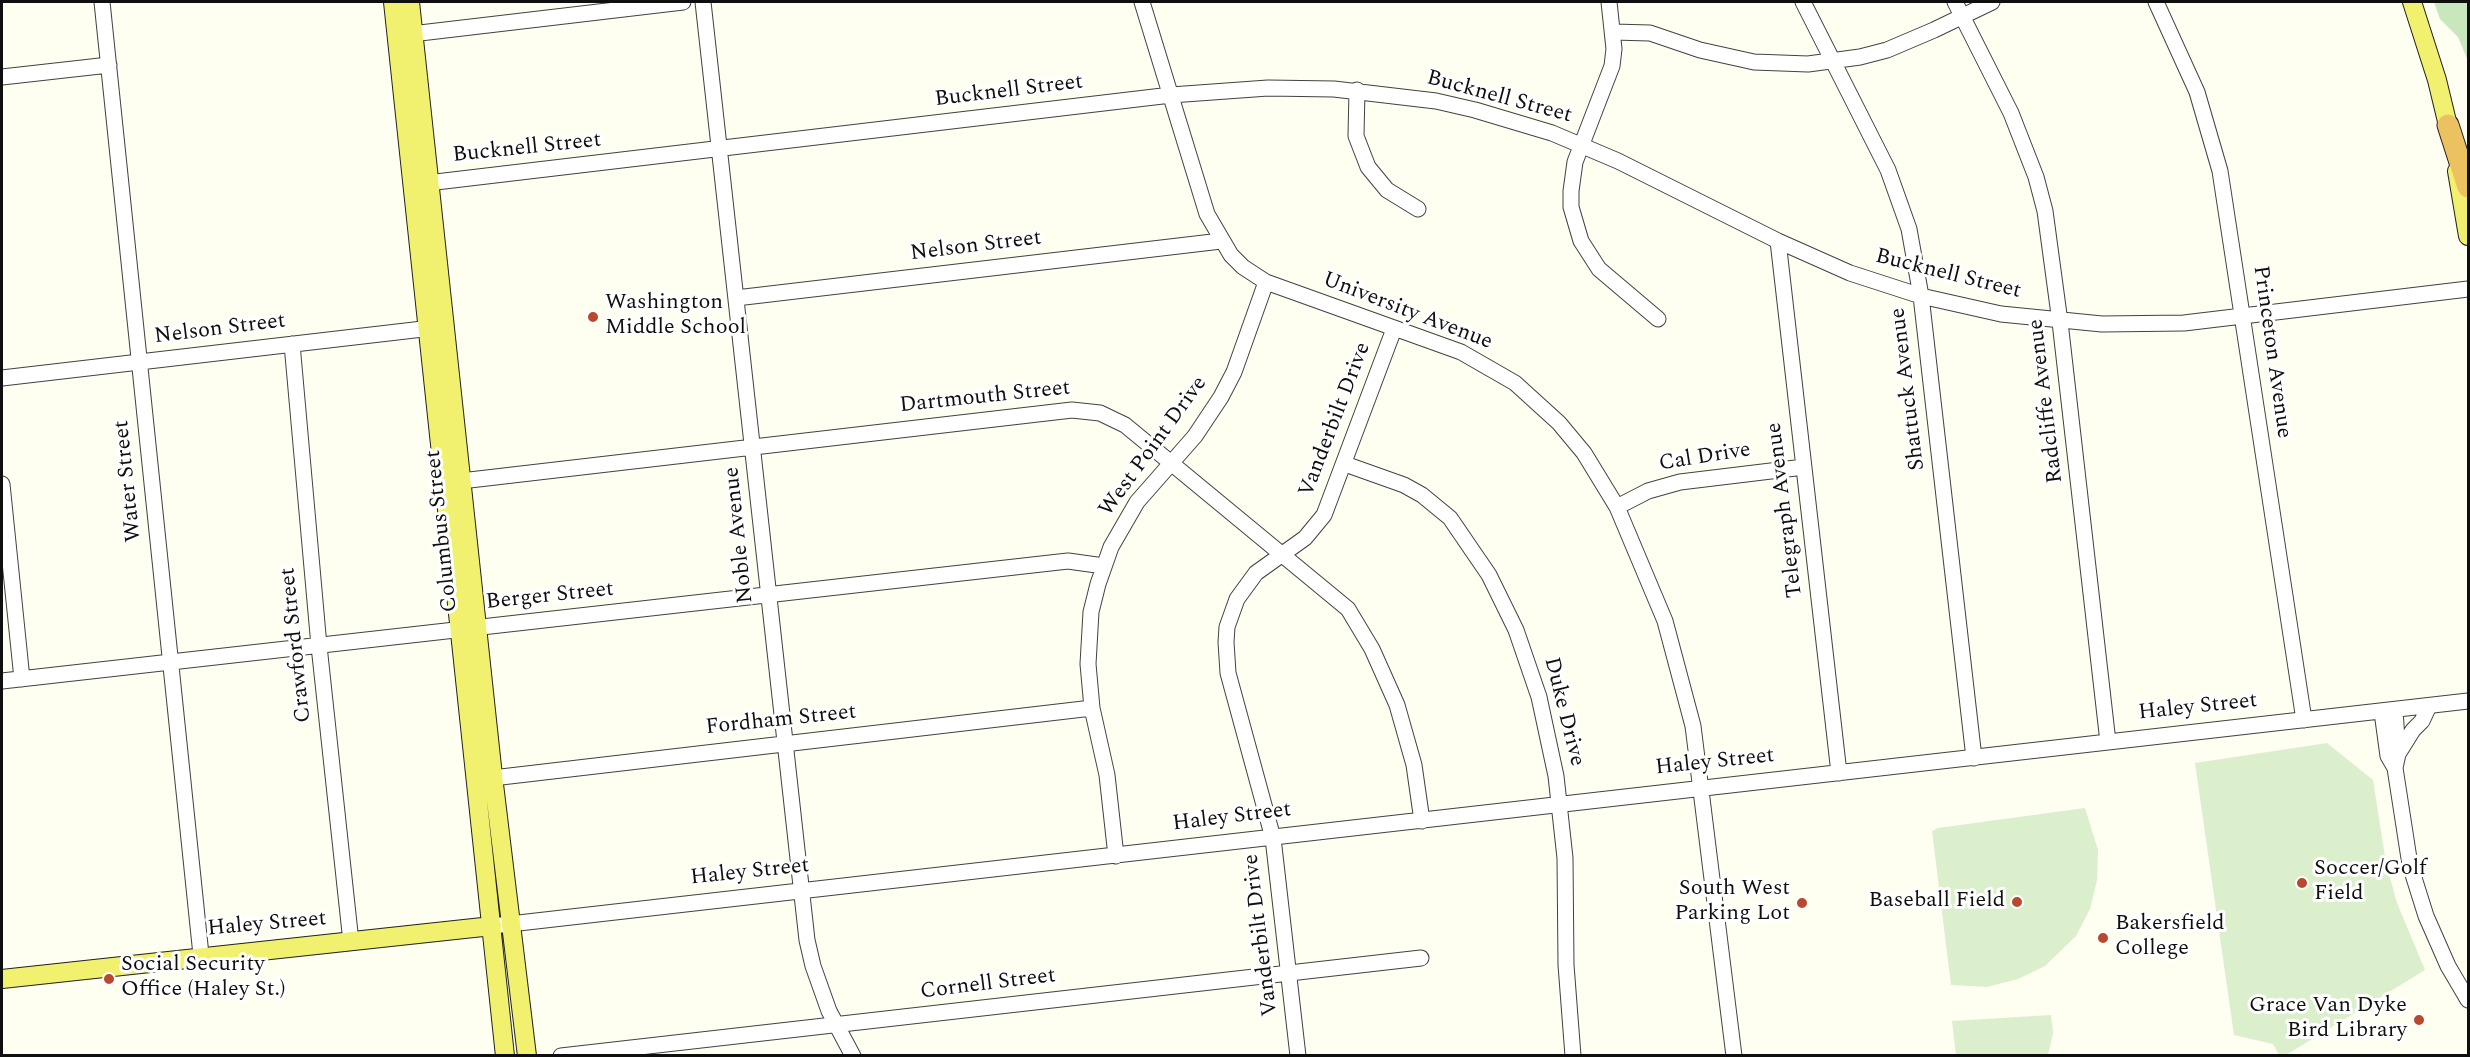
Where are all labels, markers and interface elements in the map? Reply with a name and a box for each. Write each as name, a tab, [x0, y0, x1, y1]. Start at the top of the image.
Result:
street label: Bucknell Street	[1424, 66, 1574, 130]
street label: Bucknell Street	[933, 70, 1085, 114]
street label: Bucknell Street	[451, 128, 603, 170]
street label: Nelson Street	[909, 226, 1043, 268]
street label: Bucknell Street	[1872, 244, 2024, 306]
street label: Princeton Avenue	[2246, 264, 2296, 440]
street label: University Avenue	[1318, 267, 1496, 357]
place label: Washington Middle School	[605, 291, 746, 342]
street label: Shattuck Avenue	[1886, 306, 1932, 472]
street label: Nelson Street	[153, 309, 287, 351]
marker: Washington Middle School	[586, 310, 600, 324]
street label: Radcliffe Avenue	[2024, 317, 2070, 485]
street label: Vanderbilt Drive	[1294, 339, 1378, 501]
street label: West Point Drive	[1094, 372, 1214, 522]
street label: Dartmouth Street	[898, 376, 1072, 420]
street label: Water Street	[109, 419, 149, 543]
street label: Telegraph Avenue	[1762, 421, 1810, 599]
street label: Cal Drive	[1657, 438, 1753, 478]
street label: Columbus Street	[421, 449, 465, 613]
street label: Noble Avenue	[720, 466, 760, 604]
street label: Crawford Street	[276, 566, 318, 724]
street label: Berger Street	[485, 577, 615, 617]
street label: Duke Drive	[1537, 655, 1589, 769]
street label: Haley Street	[2137, 689, 2259, 727]
street label: Fordham Street	[704, 700, 858, 742]
street label: Haley Street	[1654, 744, 1776, 782]
street label: Haley Street	[1171, 798, 1293, 838]
street label: Vanderbilt Drive	[1239, 852, 1285, 1018]
street label: Haley Street	[689, 854, 811, 892]
place label: Soccer/Golf Field	[2314, 857, 2427, 908]
marker: Soccer/Golf Field	[2295, 876, 2309, 890]
place label: South West Parking Lot	[1674, 877, 1790, 928]
place label: Baseball Field	[1869, 889, 2005, 915]
marker: Baseball Field	[2010, 895, 2024, 909]
marker: South West Parking Lot	[1795, 896, 1809, 910]
street label: Haley Street	[206, 907, 328, 943]
place label: Bakersfield College	[2115, 912, 2225, 963]
marker: Bakersfield College	[2096, 931, 2110, 945]
place label: Social Security Office (Haley St.)	[121, 953, 285, 1004]
street label: Cornell Street	[919, 964, 1057, 1006]
marker: Social Security Office (Haley St.)	[102, 972, 116, 986]
place label: Grace Van Dyke Bird Library	[2249, 994, 2407, 1046]
marker: Grace Van Dyke Bird Library	[2412, 1013, 2426, 1027]

